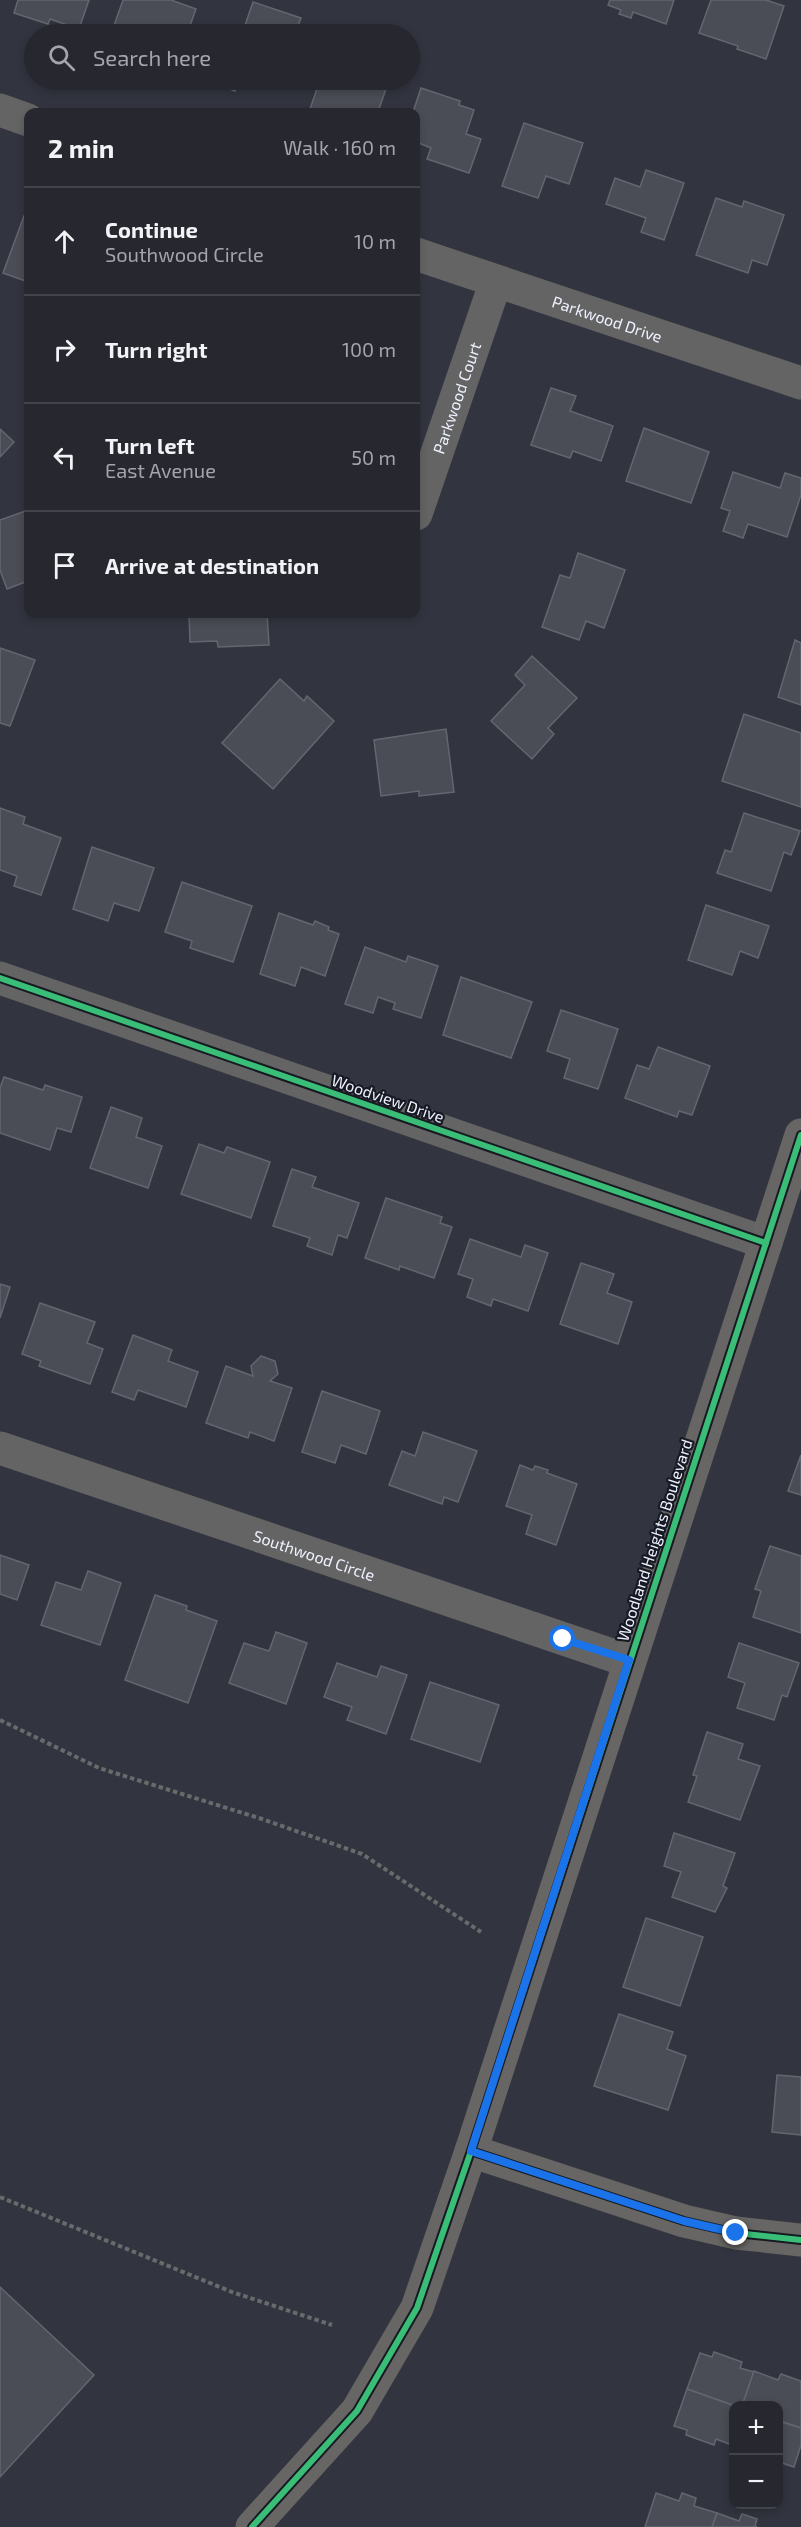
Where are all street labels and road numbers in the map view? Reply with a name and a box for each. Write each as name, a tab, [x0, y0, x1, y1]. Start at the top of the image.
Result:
street label: Parkwood Drive	[550, 291, 665, 345]
street label: Parkwood Court	[428, 339, 484, 456]
street label: Woodview Drive	[329, 1070, 447, 1126]
street label: Woodland Heights Boulevard	[612, 1437, 696, 1643]
street label: Southwood Circle	[251, 1525, 378, 1584]

